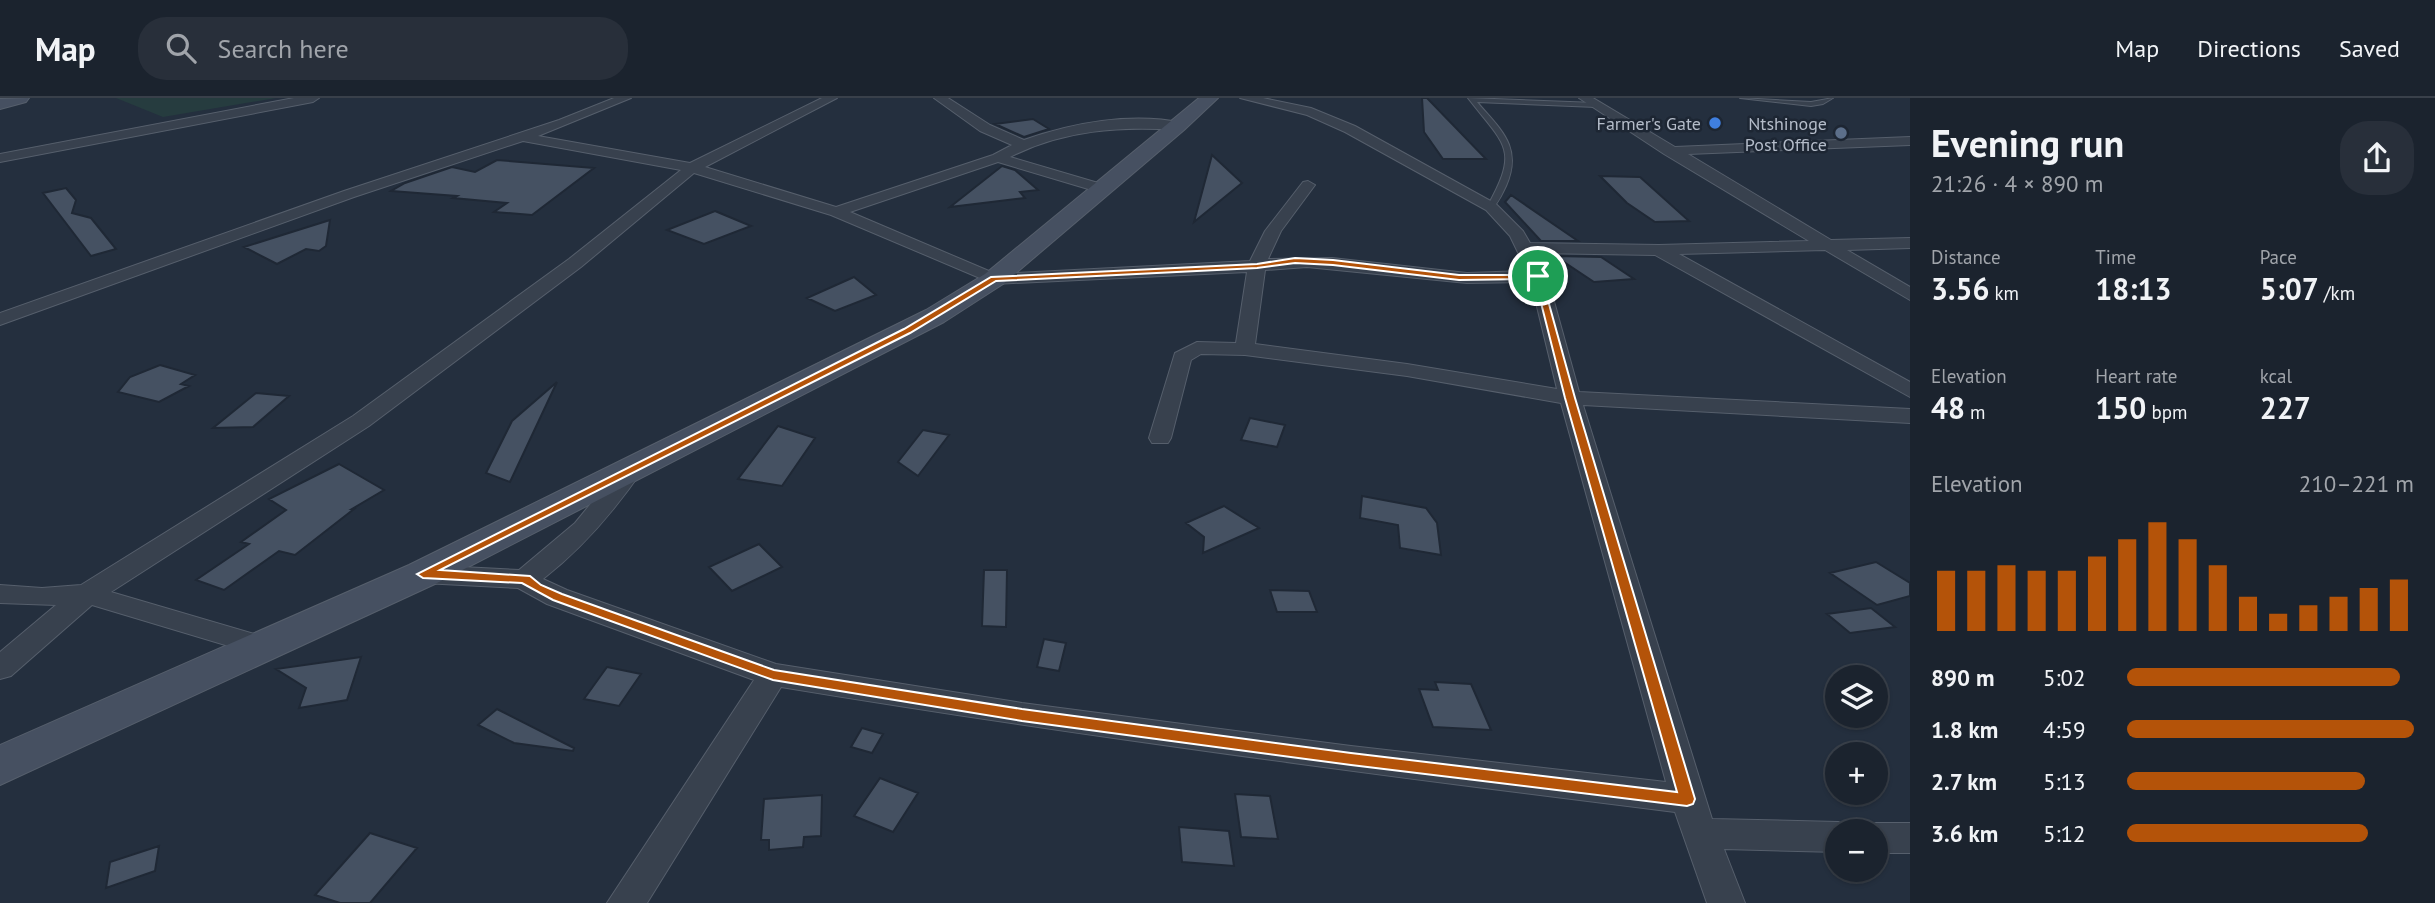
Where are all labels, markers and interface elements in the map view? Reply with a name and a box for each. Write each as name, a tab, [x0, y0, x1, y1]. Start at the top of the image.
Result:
search box	[138, 17, 628, 80]
text: Map	[35, 27, 96, 70]
icon: search	[162, 29, 200, 67]
text: Search here	[218, 32, 349, 65]
text: Map	[2115, 33, 2159, 64]
text: Directions	[2197, 33, 2301, 64]
text: Saved	[2339, 33, 2400, 64]
place label: Farmer's Gate	[1597, 112, 1701, 135]
place label: Ntshinoge Post Office	[1745, 112, 1827, 156]
marker: Farmer's Gate	[1707, 115, 1723, 131]
text: Evening run	[1931, 118, 2124, 167]
button: share	[2340, 121, 2414, 195]
marker: Ntshinoge Post Office	[1833, 125, 1849, 141]
text: 21:26 · 4 × 890 m	[1931, 169, 2103, 198]
text: Distance	[1931, 245, 2001, 269]
text: Time	[2095, 245, 2136, 269]
text: Pace	[2260, 245, 2297, 269]
pin	[1508, 246, 1568, 306]
icon: arrive	[1519, 257, 1557, 295]
text: 3.56	[1931, 269, 1989, 308]
text: 18:13	[2095, 269, 2171, 308]
text: 5:07	[2260, 269, 2319, 308]
text: km	[1989, 281, 2019, 305]
text: /km	[2319, 281, 2355, 305]
text: Elevation	[1931, 364, 2007, 388]
text: Heart rate	[2095, 364, 2177, 388]
text: kcal	[2260, 364, 2292, 388]
text: 48	[1931, 388, 1965, 427]
text: 150	[2095, 388, 2146, 427]
text: 227	[2260, 388, 2311, 427]
text: m	[1965, 400, 1986, 424]
text: bpm	[2146, 400, 2187, 424]
text: Elevation	[1931, 469, 2023, 498]
text: 210–221 m	[2299, 469, 2414, 498]
text: 890 m	[1931, 663, 1994, 692]
text: 5:02	[2043, 663, 2086, 692]
map controls	[1825, 665, 1888, 882]
button: layers	[1825, 665, 1888, 728]
text: 1.8 km	[1931, 715, 1998, 744]
text: 4:59	[2043, 715, 2086, 744]
button: +	[1825, 742, 1888, 805]
text: 2.7 km	[1931, 767, 1997, 796]
text: 5:13	[2043, 767, 2086, 796]
button: −	[1825, 819, 1888, 882]
text: 3.6 km	[1931, 819, 1998, 848]
text: 5:12	[2043, 819, 2086, 848]

